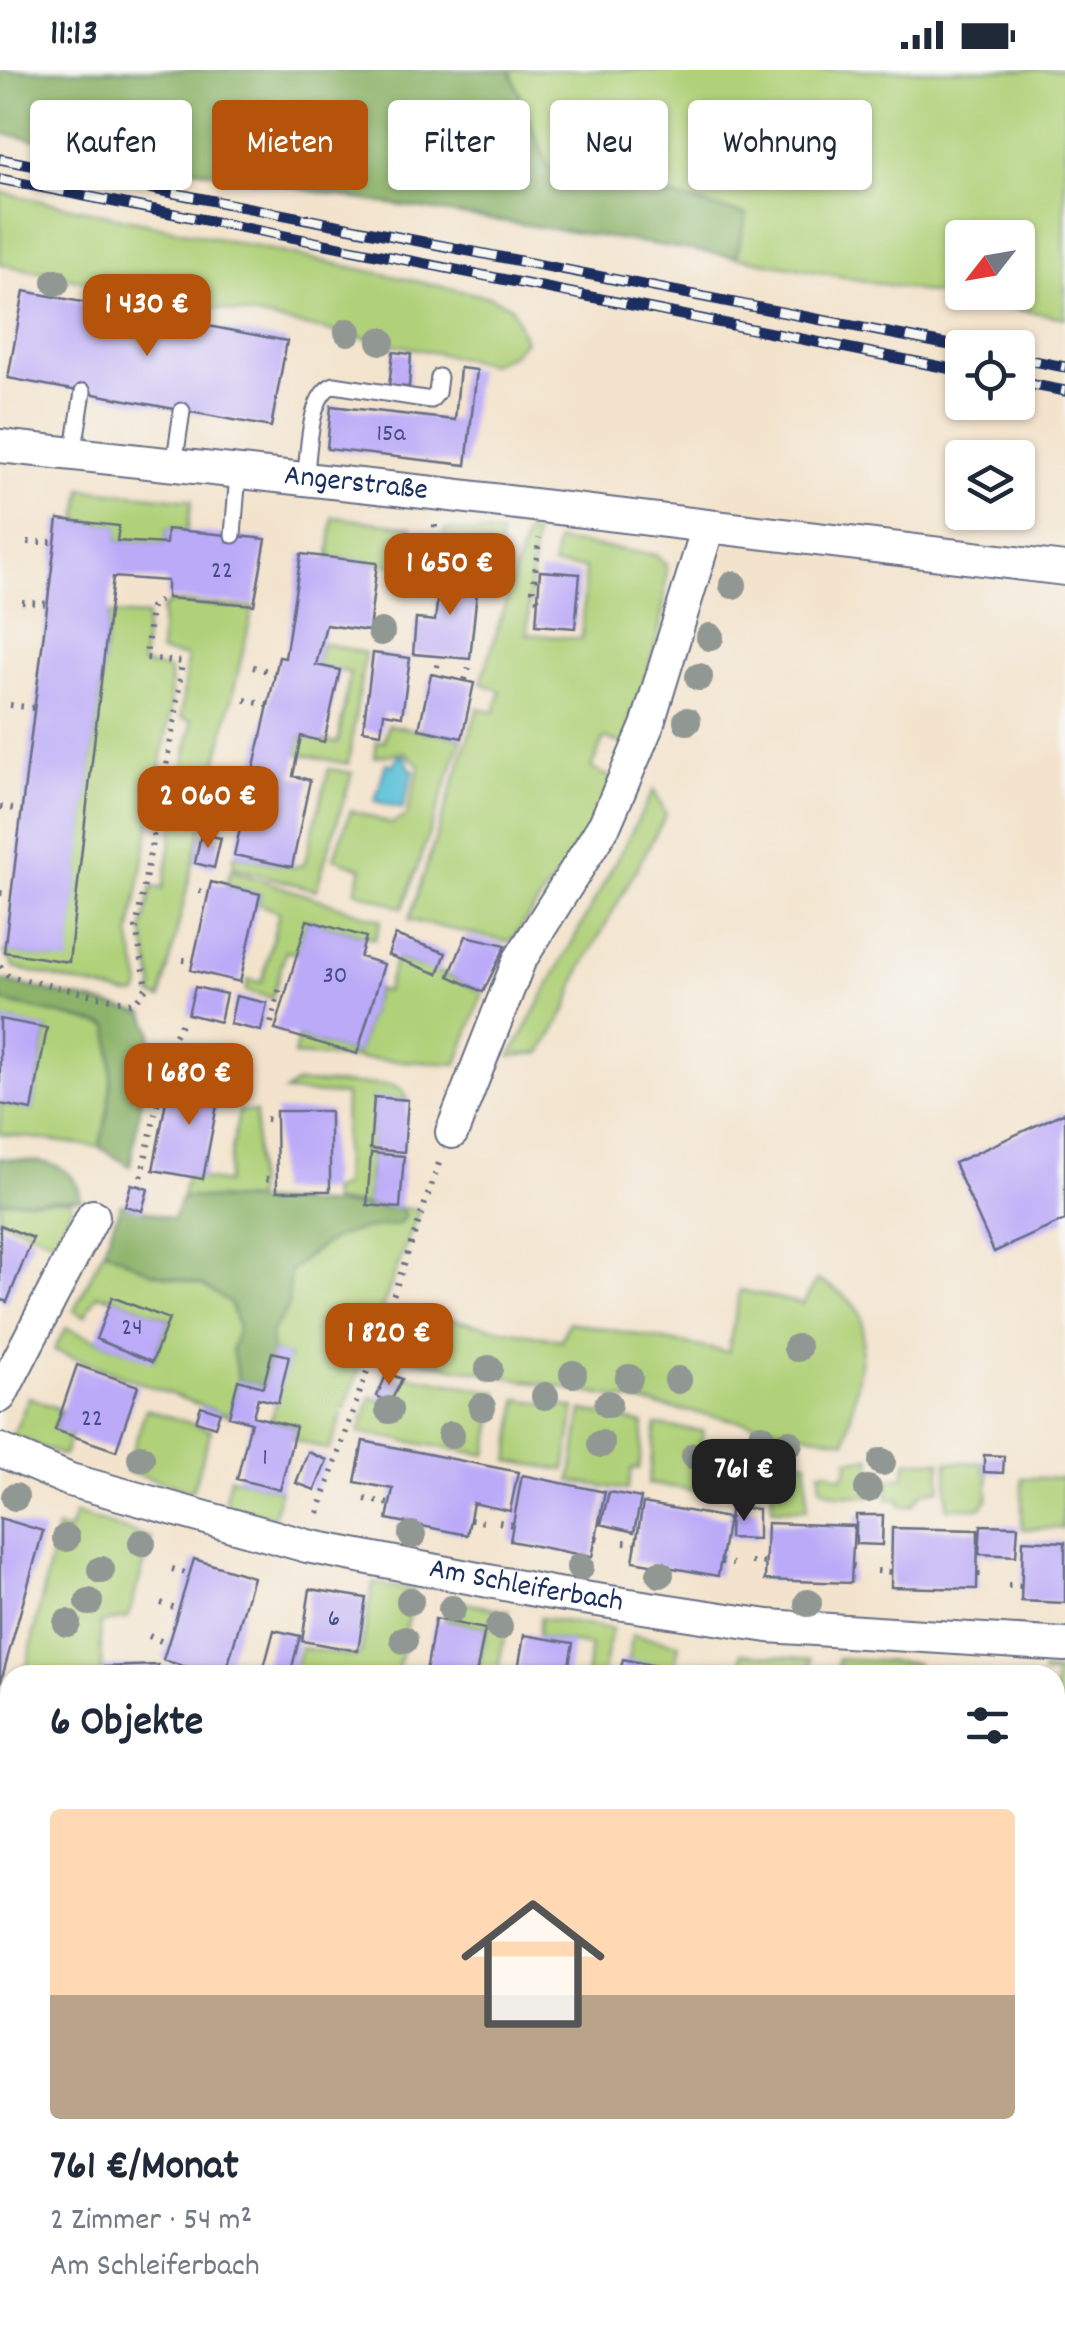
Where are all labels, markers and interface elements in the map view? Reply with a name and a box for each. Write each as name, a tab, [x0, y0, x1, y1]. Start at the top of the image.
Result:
text: 11:13	[50, 8, 98, 63]
chip: Kaufen	[30, 100, 192, 190]
chip: Mieten	[212, 100, 368, 190]
chip: Filter	[388, 100, 530, 190]
chip: Neu	[550, 100, 668, 190]
chip: Wohnung	[688, 100, 872, 190]
north arrow	[945, 220, 1035, 310]
map controls	[945, 220, 1035, 530]
pin: 1 430 €	[55, 274, 239, 359]
text: 1 430 €	[105, 283, 189, 329]
button: locate	[945, 330, 1035, 420]
house number: 15a	[377, 417, 407, 453]
button: layers	[945, 440, 1035, 530]
street label: Angerstraße	[282, 455, 430, 514]
pin: 1 650 €	[358, 533, 542, 618]
text: 1 650 €	[406, 542, 494, 588]
house number: 22	[211, 554, 233, 590]
pin: 2 060 €	[116, 766, 300, 851]
text: 2 060 €	[159, 775, 257, 821]
house number: 30	[323, 959, 347, 995]
pin: 1 680 €	[97, 1043, 281, 1128]
text: 1 680 €	[146, 1052, 232, 1098]
pin: 1 820 €	[297, 1303, 481, 1388]
house number: 24	[121, 1311, 143, 1347]
text: 1 820 €	[347, 1312, 431, 1358]
house number: 22	[81, 1402, 103, 1438]
pin: 761 €	[674, 1439, 814, 1524]
house number: 1	[262, 1441, 268, 1477]
text: 761 €	[714, 1448, 774, 1494]
street label: Am Schleiferbach	[425, 1548, 626, 1625]
house number: 6	[328, 1602, 340, 1638]
text: 6 Objekte	[50, 1695, 203, 1755]
icon: filters	[960, 1698, 1015, 1753]
icon: home	[443, 1874, 623, 2054]
text: 761 €/Monat	[50, 2139, 239, 2199]
text: 2 Zimmer · 54 m²	[50, 2199, 252, 2245]
text: Am Schleiferbach	[50, 2245, 260, 2291]

